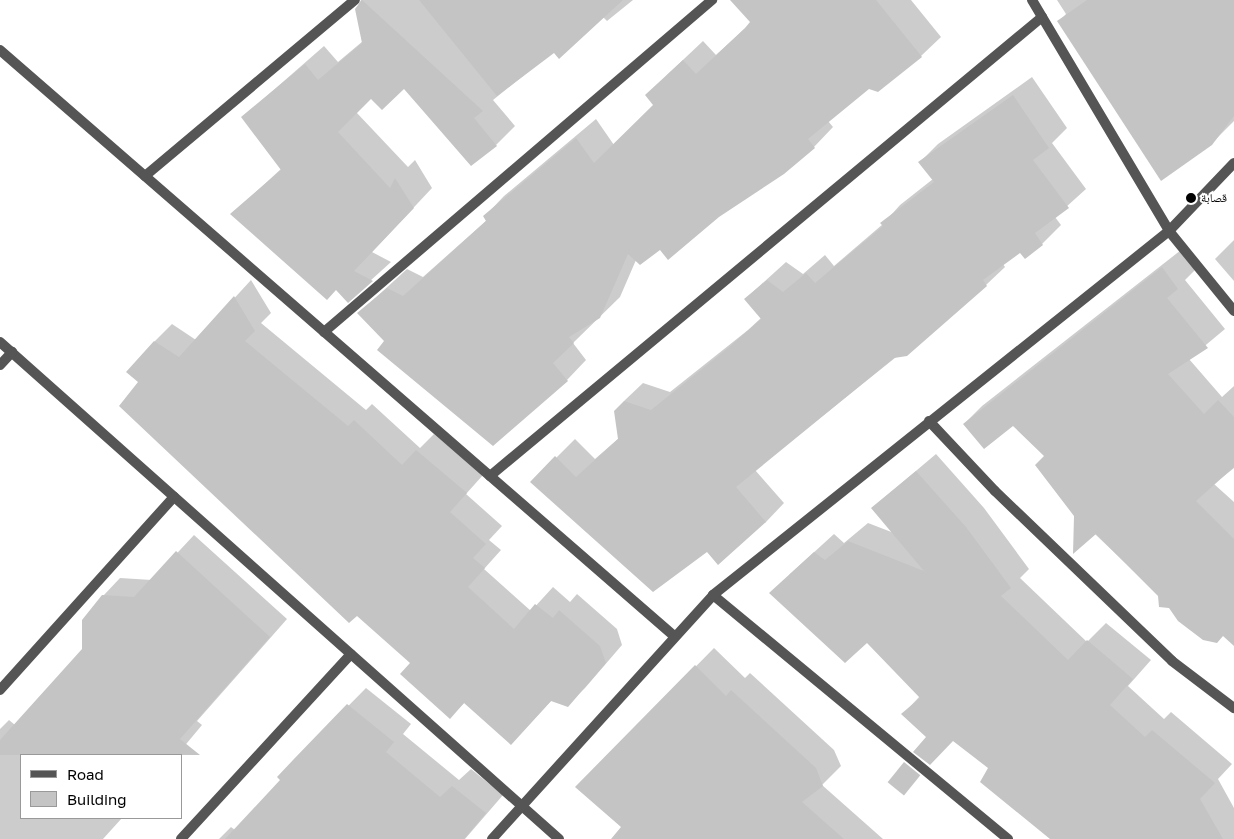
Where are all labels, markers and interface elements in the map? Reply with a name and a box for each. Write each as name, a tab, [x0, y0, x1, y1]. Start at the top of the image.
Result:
place label: قصابة	[1201, 191, 1227, 205]
marker: قصابة	[1185, 192, 1197, 204]
legend	[20, 754, 182, 819]
text: Road	[67, 765, 104, 783]
text: Building	[67, 790, 127, 808]

